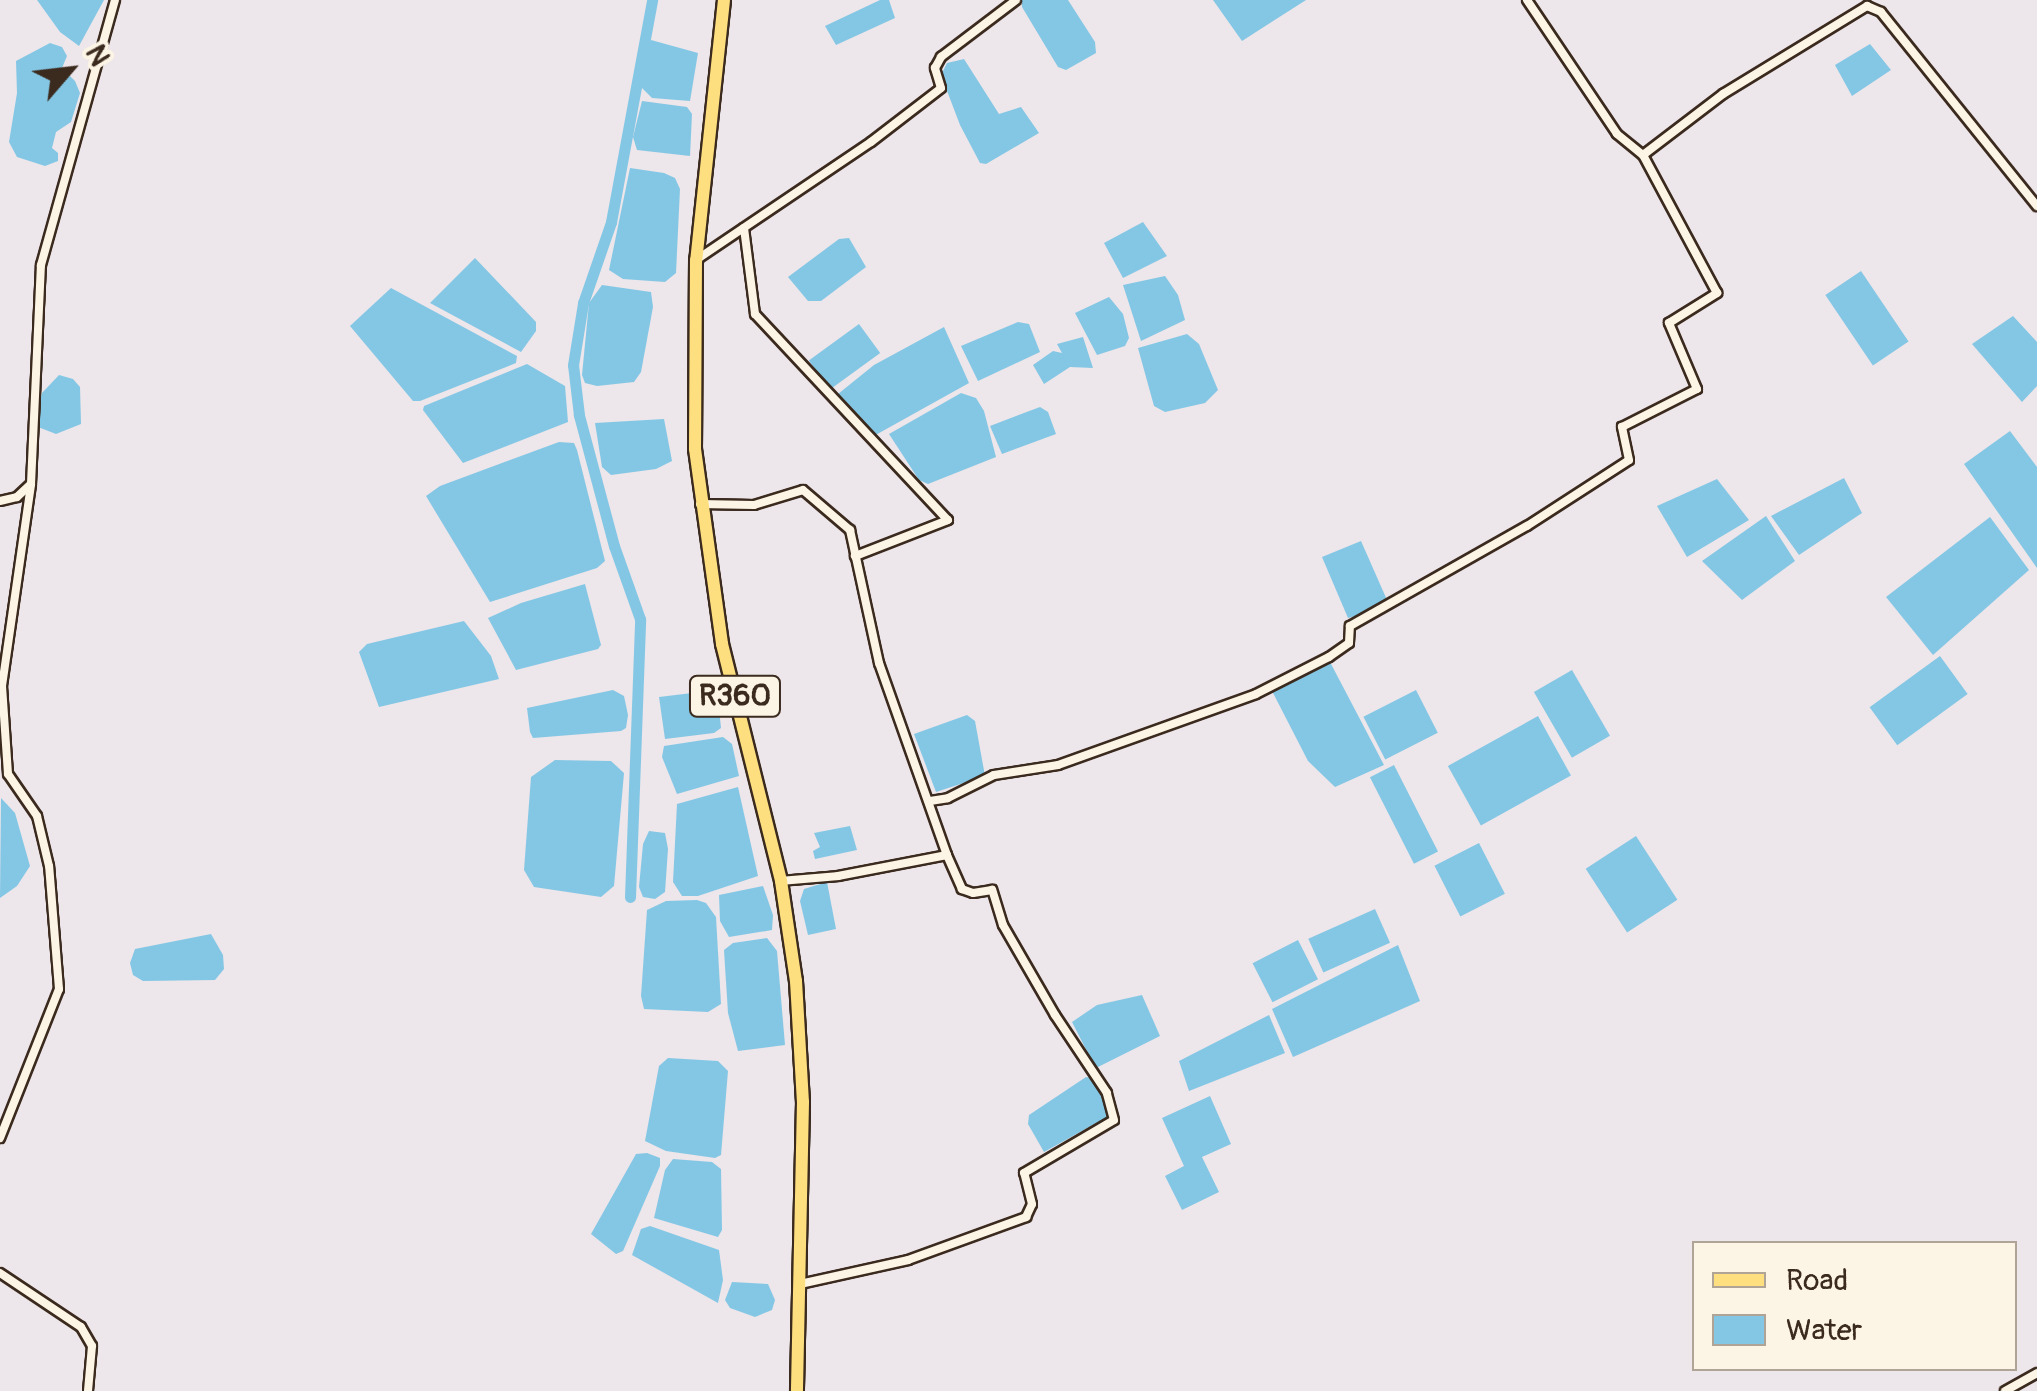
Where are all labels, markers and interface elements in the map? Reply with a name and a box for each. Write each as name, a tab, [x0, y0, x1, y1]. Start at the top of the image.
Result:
north arrow	[20, 20, 120, 120]
text: N	[77, 39, 117, 72]
road number: R360	[688, 671, 782, 721]
legend	[1692, 1241, 2017, 1371]
text: Road	[1786, 1262, 1848, 1299]
text: Water	[1786, 1312, 1862, 1349]

